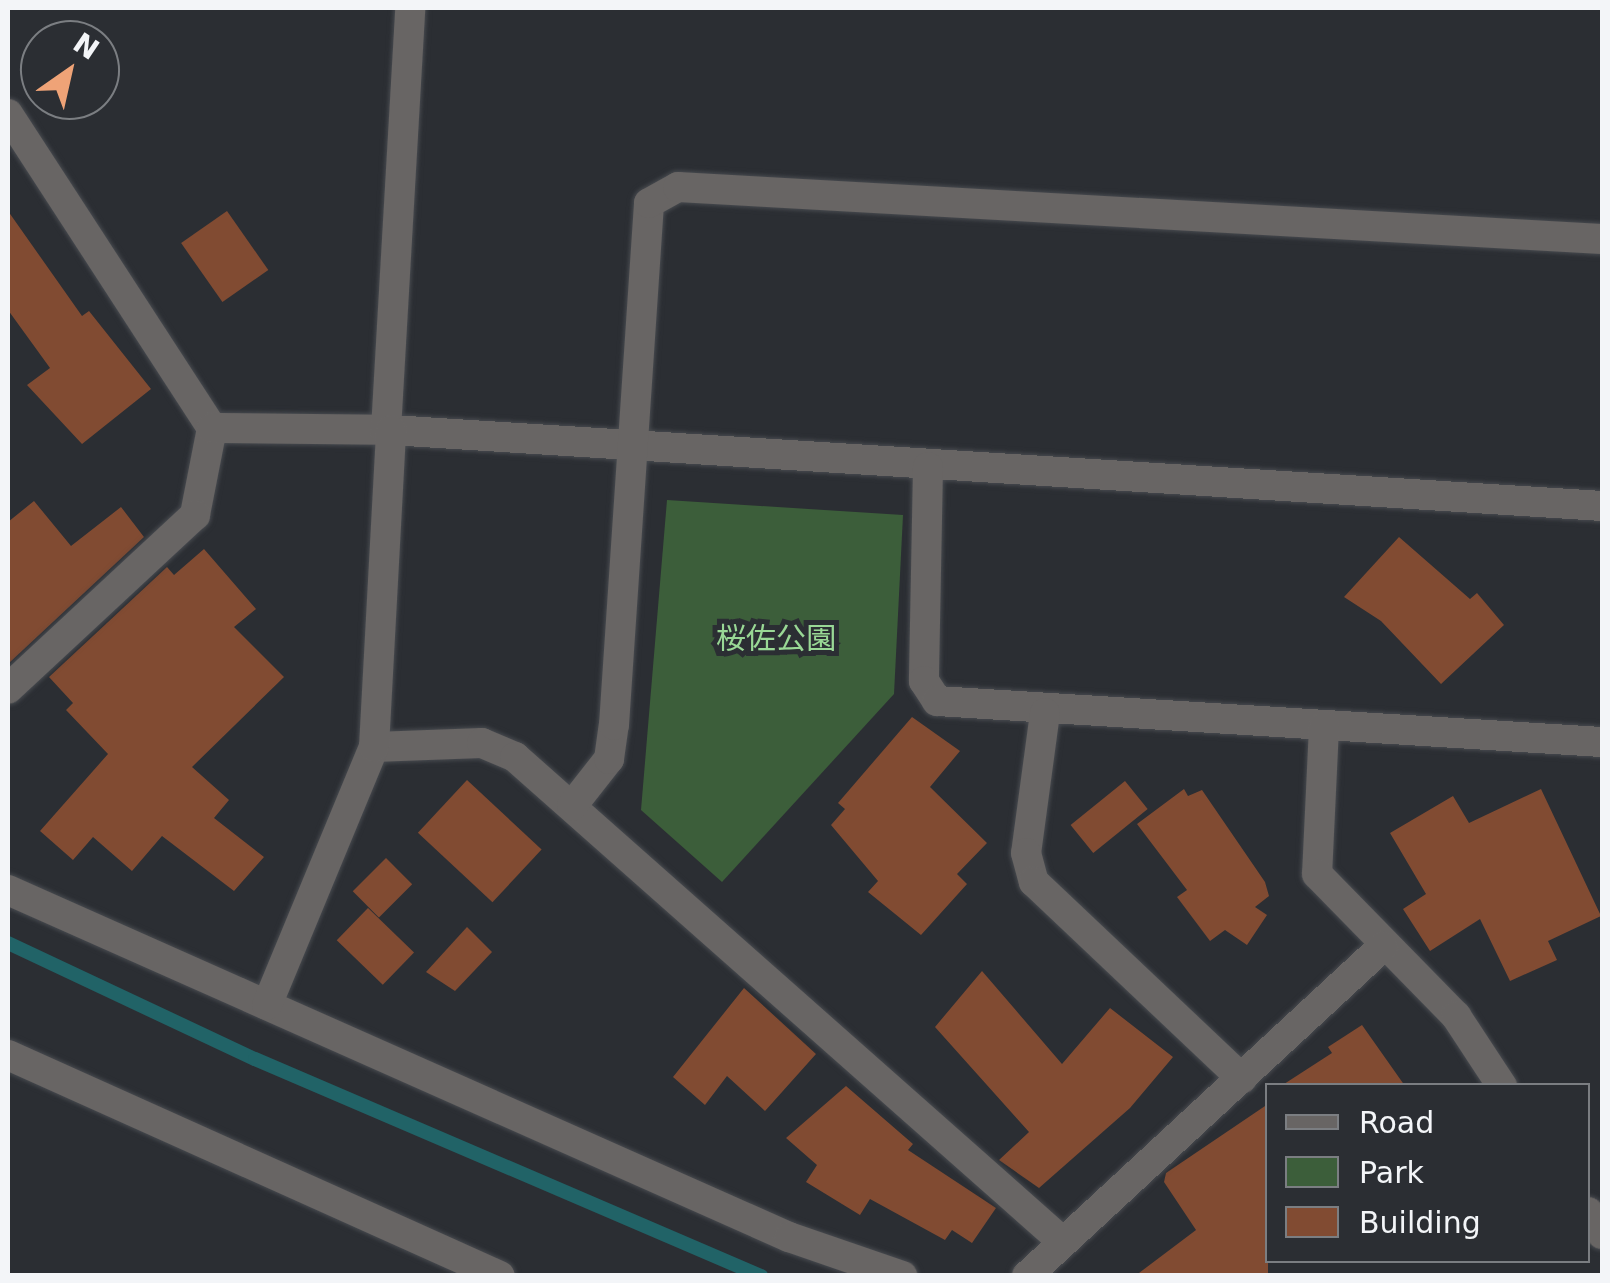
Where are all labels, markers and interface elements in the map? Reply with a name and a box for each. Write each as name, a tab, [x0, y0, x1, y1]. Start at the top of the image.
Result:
north arrow	[20, 20, 120, 120]
text: N	[67, 26, 105, 67]
park label: 桜佐公園	[716, 621, 836, 657]
legend	[1265, 1083, 1590, 1263]
text: Road	[1359, 1105, 1434, 1140]
text: Park	[1359, 1155, 1424, 1190]
text: Building	[1359, 1205, 1481, 1240]

